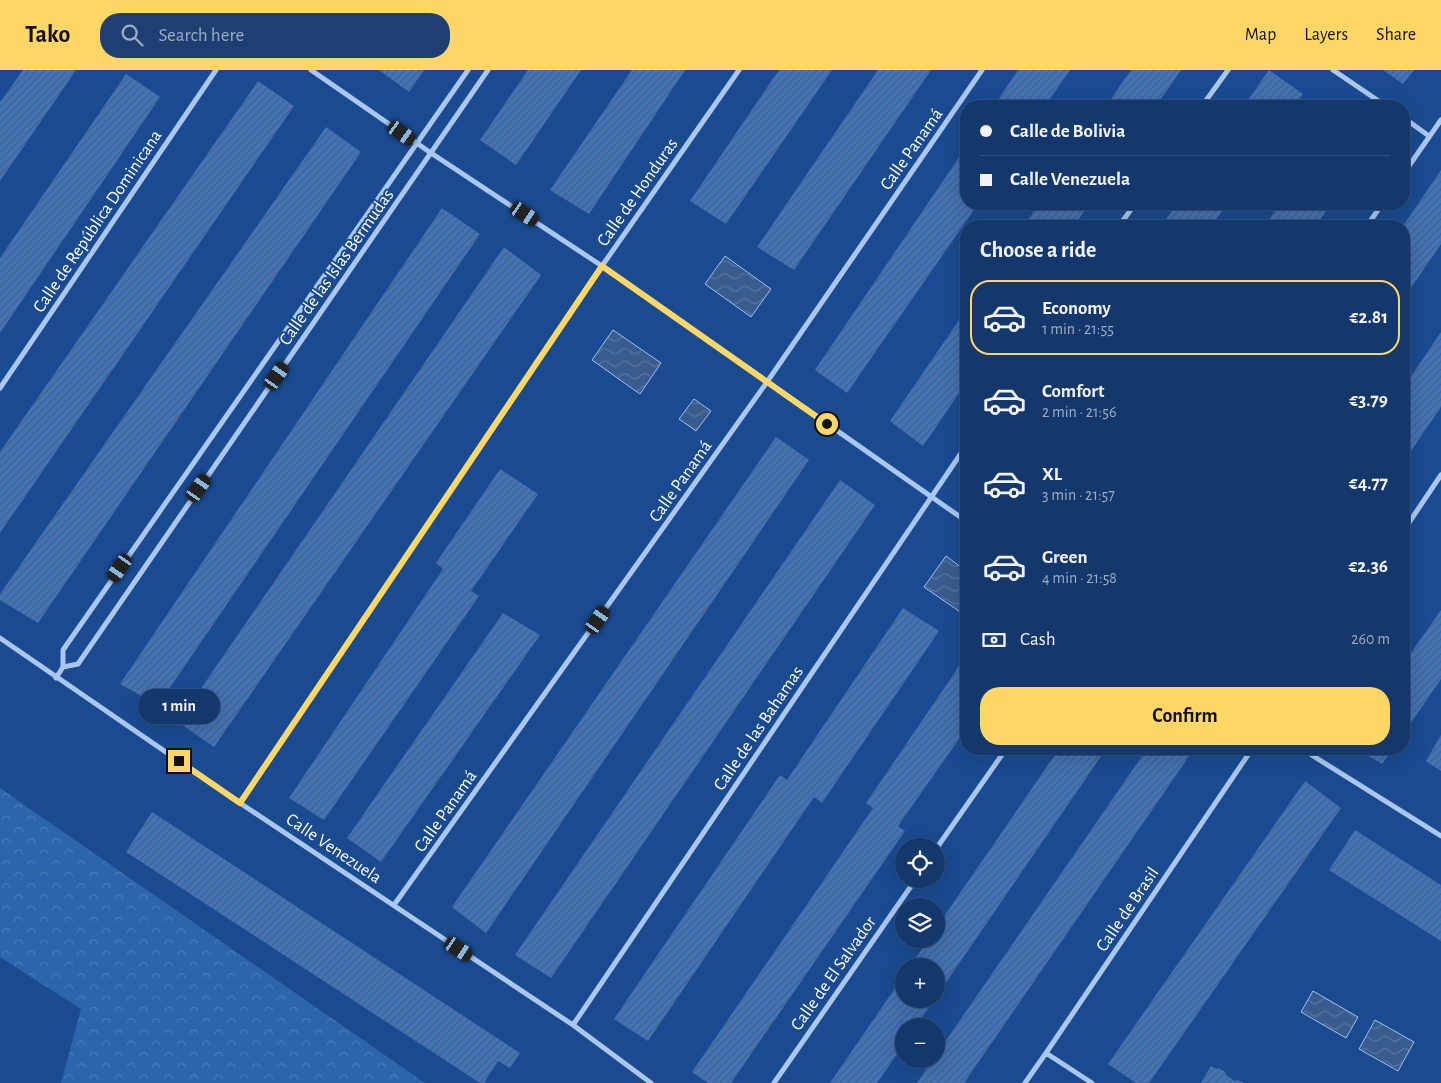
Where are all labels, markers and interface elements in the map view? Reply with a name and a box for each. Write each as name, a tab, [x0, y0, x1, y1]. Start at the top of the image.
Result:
search box	[100, 13, 450, 58]
icon: search	[118, 21, 146, 49]
text: Tako	[25, 23, 70, 47]
text: Search here	[158, 26, 244, 45]
text: Map	[1245, 26, 1276, 44]
text: Layers	[1304, 26, 1348, 44]
text: Share	[1376, 26, 1416, 44]
street label: Calle Panamá	[877, 105, 946, 194]
car	[385, 118, 418, 148]
text: Calle de Bolivia	[1010, 122, 1125, 141]
street label: Calle de República Dominicana	[30, 127, 166, 316]
street label: Calle de Honduras	[594, 135, 682, 250]
text: Calle Venezuela	[1010, 170, 1130, 189]
street label: Calle de las Islas Bermudas	[276, 186, 397, 349]
car	[508, 199, 541, 229]
text: Choose a ride	[980, 239, 1096, 261]
icon: car	[982, 295, 1027, 340]
text: Economy	[1042, 299, 1111, 318]
text: €2.81	[1350, 308, 1388, 327]
text: 1 min · 21:55	[1042, 321, 1114, 337]
car	[262, 359, 291, 393]
icon: car	[982, 378, 1027, 423]
text: Comfort	[1042, 382, 1104, 401]
text: €3.79	[1349, 391, 1388, 410]
text: 2 min · 21:56	[1042, 404, 1116, 420]
route start	[816, 413, 838, 435]
street label: Calle Panamá	[646, 437, 715, 526]
icon: car	[982, 461, 1027, 506]
text: XL	[1042, 465, 1062, 484]
car	[184, 471, 213, 505]
text: €4.77	[1349, 474, 1388, 493]
text: 3 min · 21:57	[1042, 487, 1115, 503]
icon: car	[982, 544, 1027, 589]
text: Green	[1042, 548, 1088, 567]
car	[105, 551, 134, 585]
text: €2.36	[1348, 557, 1388, 576]
text: 4 min · 21:58	[1042, 570, 1117, 586]
car	[583, 603, 612, 637]
icon: cash	[980, 626, 1008, 654]
text: Cash	[1020, 630, 1056, 649]
text: 260 m	[1351, 631, 1390, 647]
street label: Calle de las Bahamas	[711, 663, 807, 794]
button: Confirm	[980, 687, 1390, 745]
callout: 1 min	[138, 688, 220, 724]
text: 1 min	[162, 698, 196, 714]
route end	[168, 750, 190, 772]
street label: Calle Panamá	[411, 767, 480, 856]
street label: Calle Venezuela	[283, 810, 384, 887]
map controls	[895, 838, 945, 1068]
button: locate	[895, 838, 945, 888]
street label: Calle de Brasil	[1093, 864, 1163, 955]
button: layers	[895, 898, 945, 948]
street label: Calle de El Salvador	[788, 913, 880, 1034]
car	[442, 934, 475, 964]
button: +	[895, 958, 945, 1008]
button: −	[895, 1018, 945, 1068]

